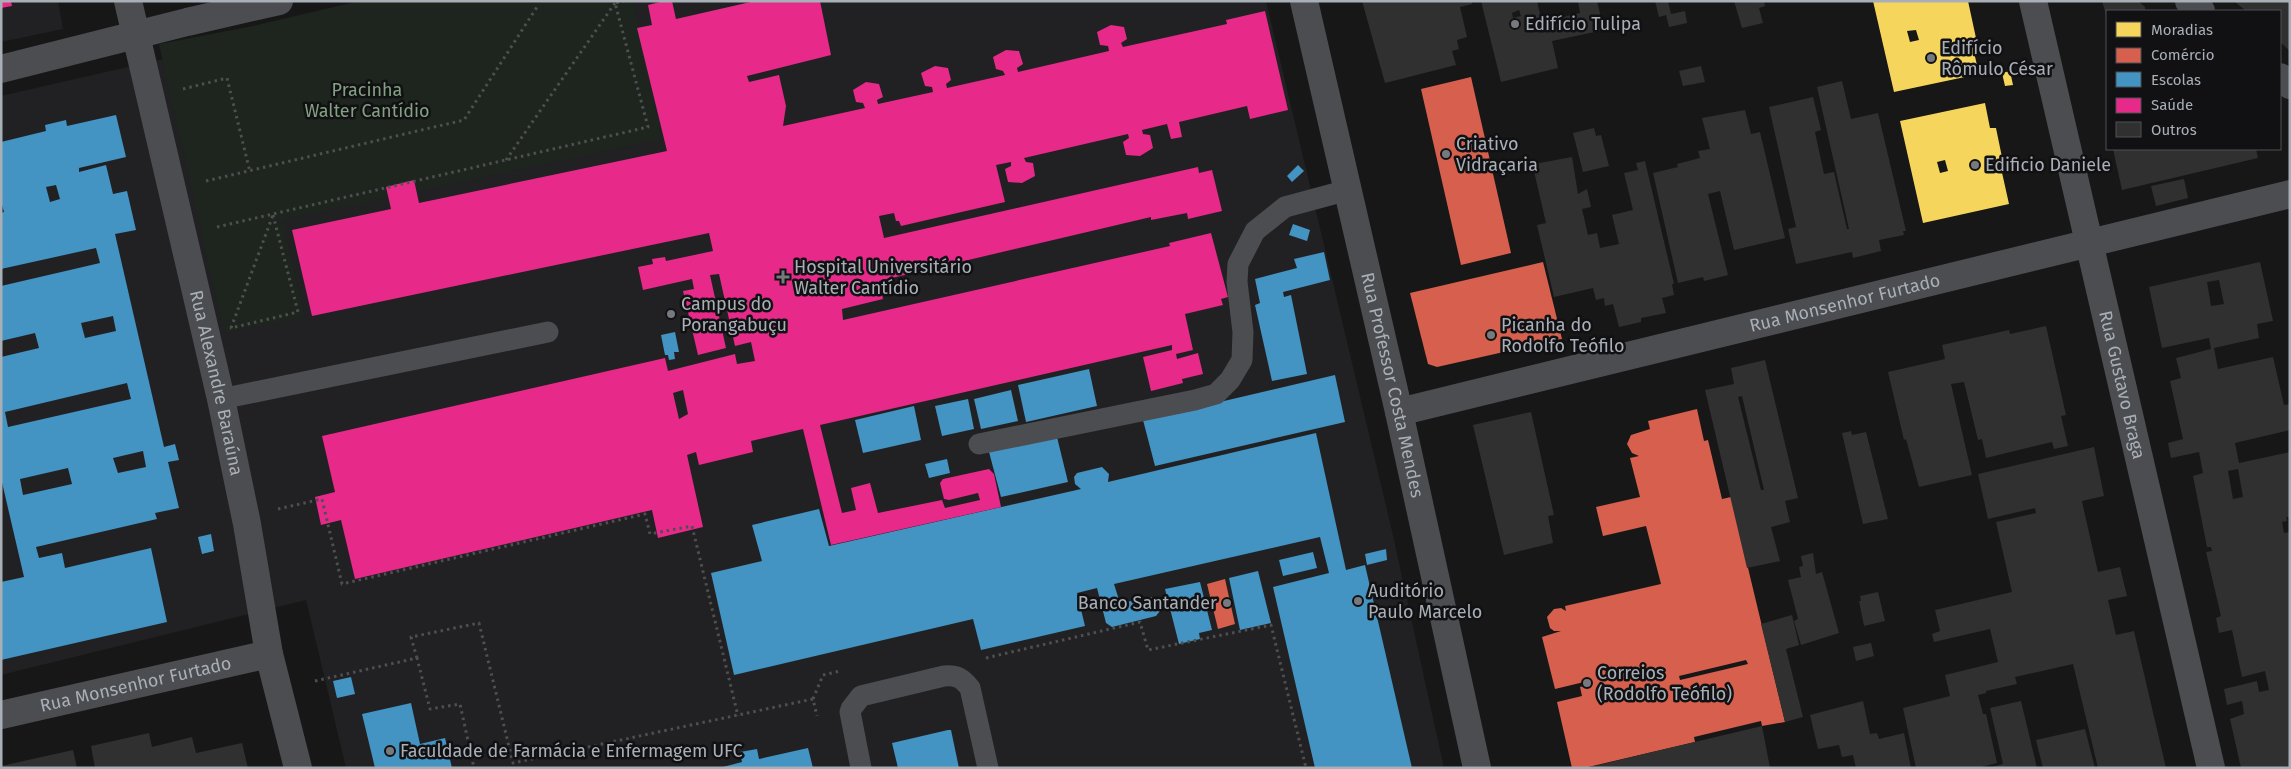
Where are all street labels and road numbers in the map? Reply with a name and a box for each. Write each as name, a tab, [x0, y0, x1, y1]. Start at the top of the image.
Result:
street label: Rua Monsenhor Furtado	[1747, 269, 1943, 337]
street label: Rua Professor Costa Mendes	[1356, 270, 1428, 500]
street label: Rua Alexandre Baraúna	[185, 288, 248, 478]
street label: Rua Gustavo Braga	[2094, 308, 2150, 461]
street label: Rua Monsenhor Furtado	[38, 652, 233, 717]

